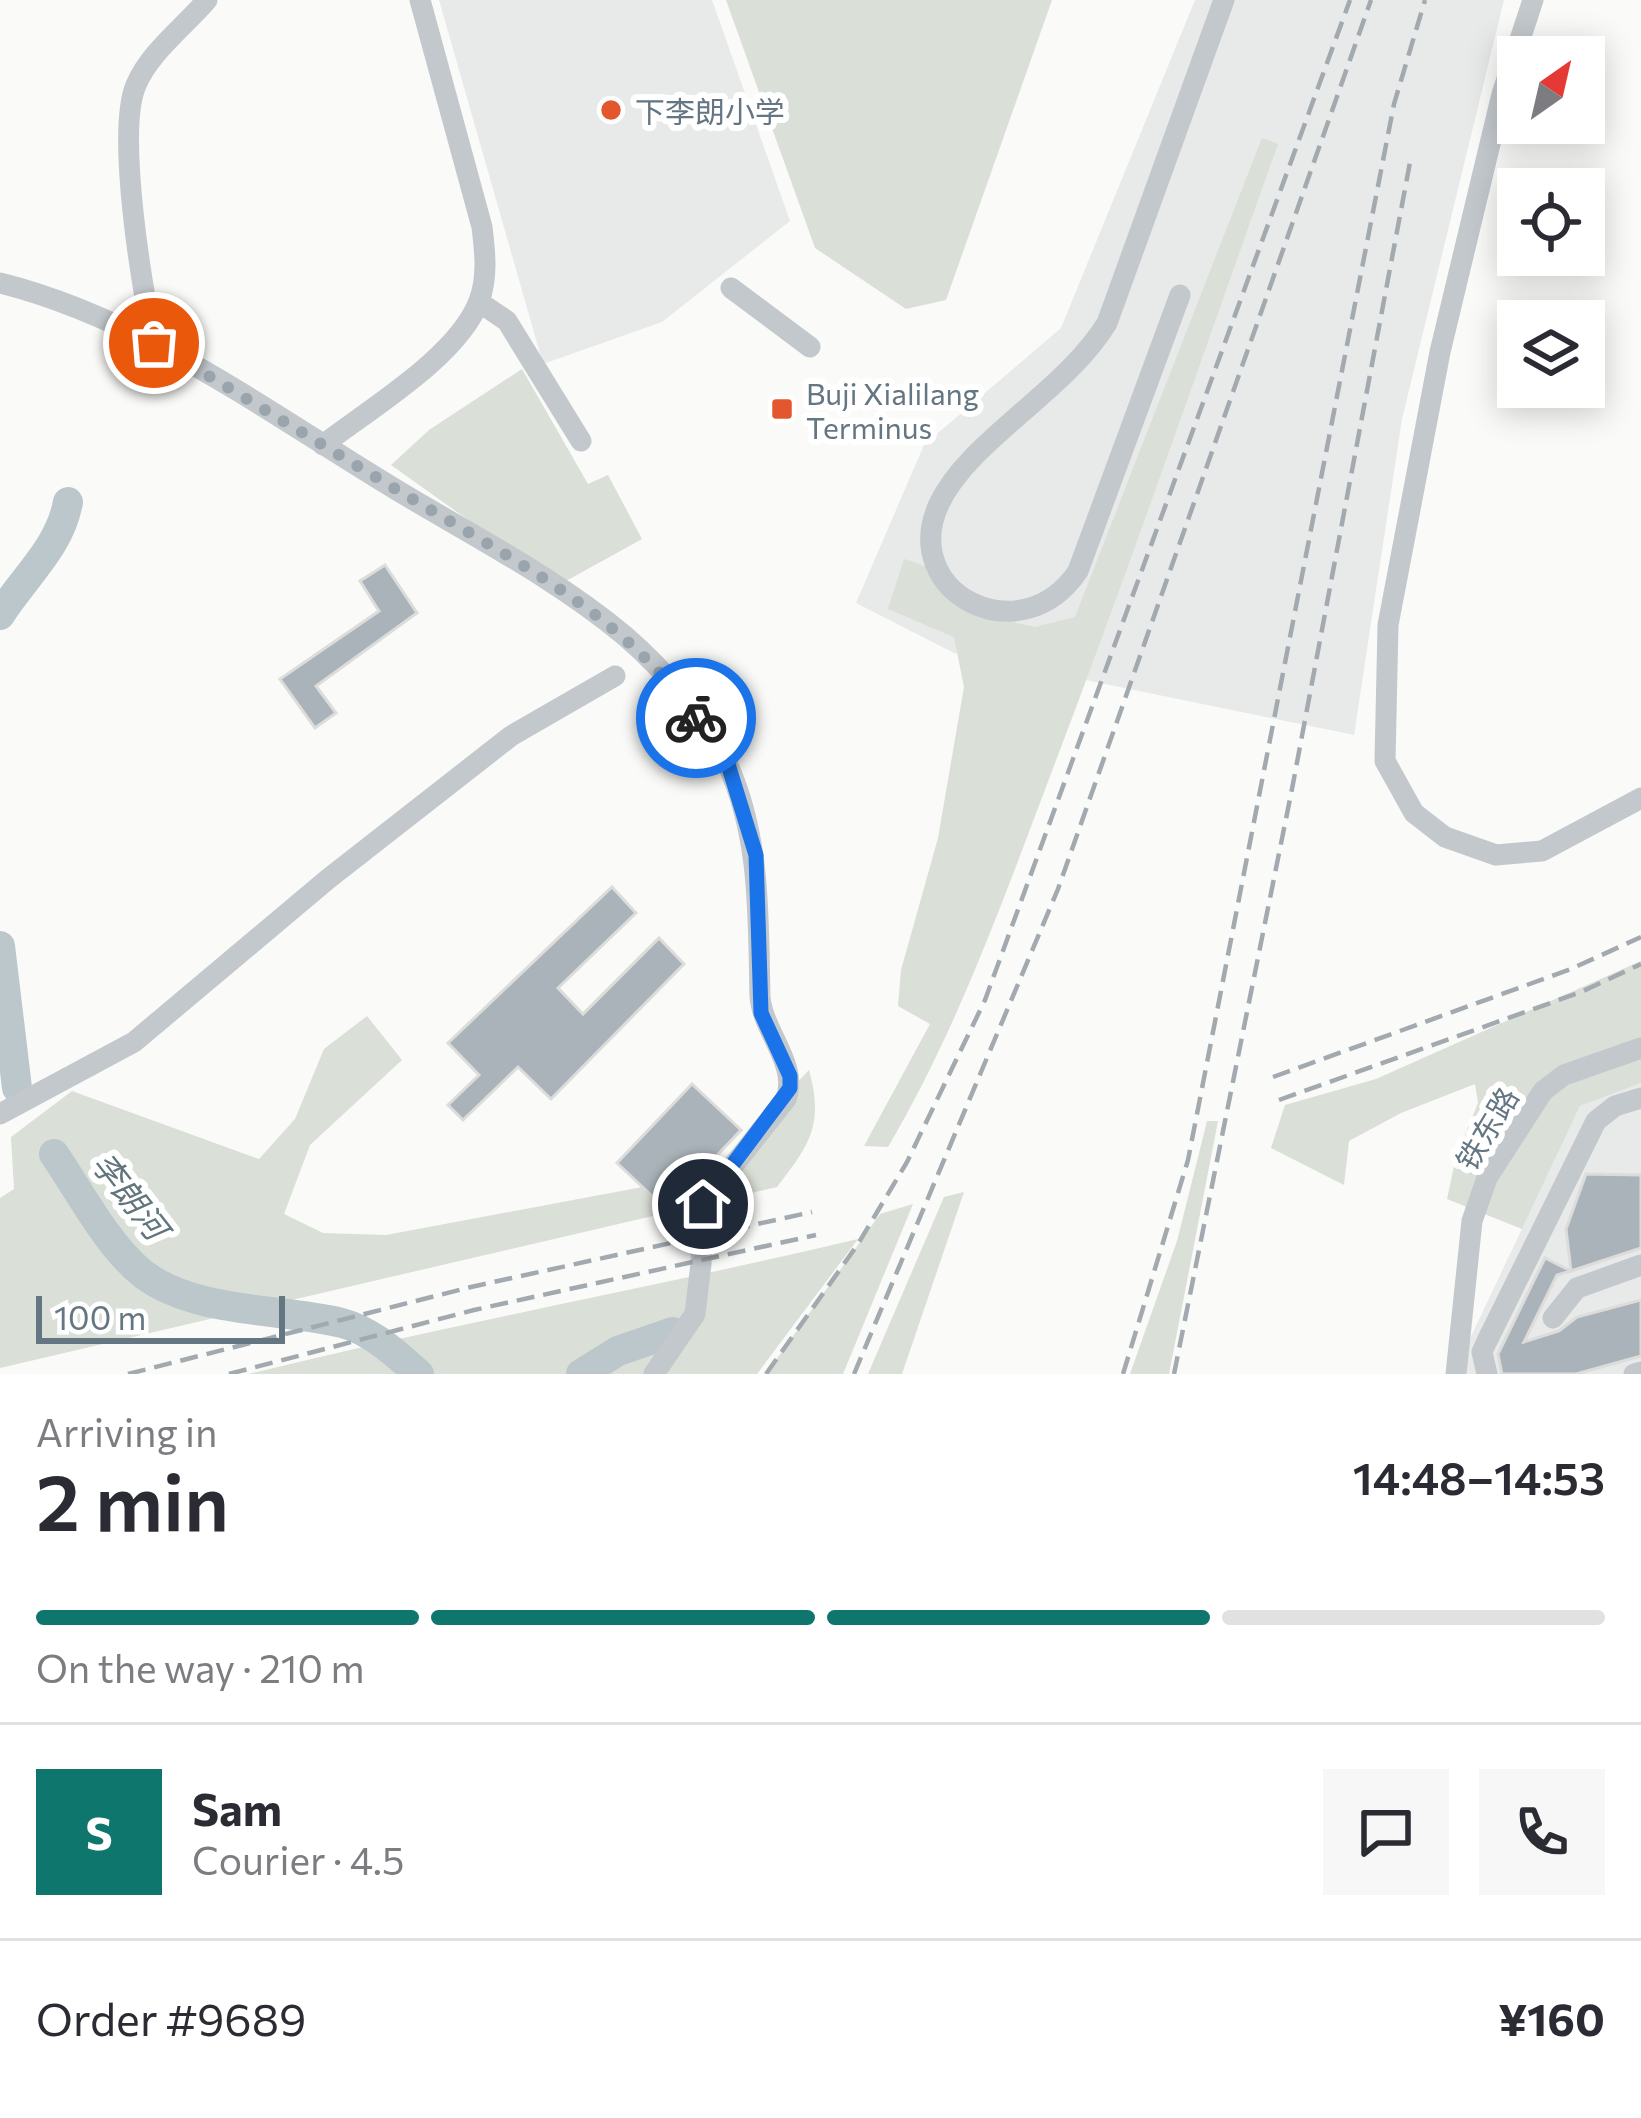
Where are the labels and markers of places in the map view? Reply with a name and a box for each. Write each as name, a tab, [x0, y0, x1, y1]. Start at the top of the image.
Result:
place label: 下李朗小学	[635, 92, 785, 129]
marker: 下李朗小学	[598, 97, 624, 123]
pin	[103, 292, 205, 394]
place label: Buji Xialilang Terminus	[806, 374, 979, 445]
marker: Buji Xialilang Terminus	[769, 396, 795, 422]
pin	[652, 1153, 754, 1255]

